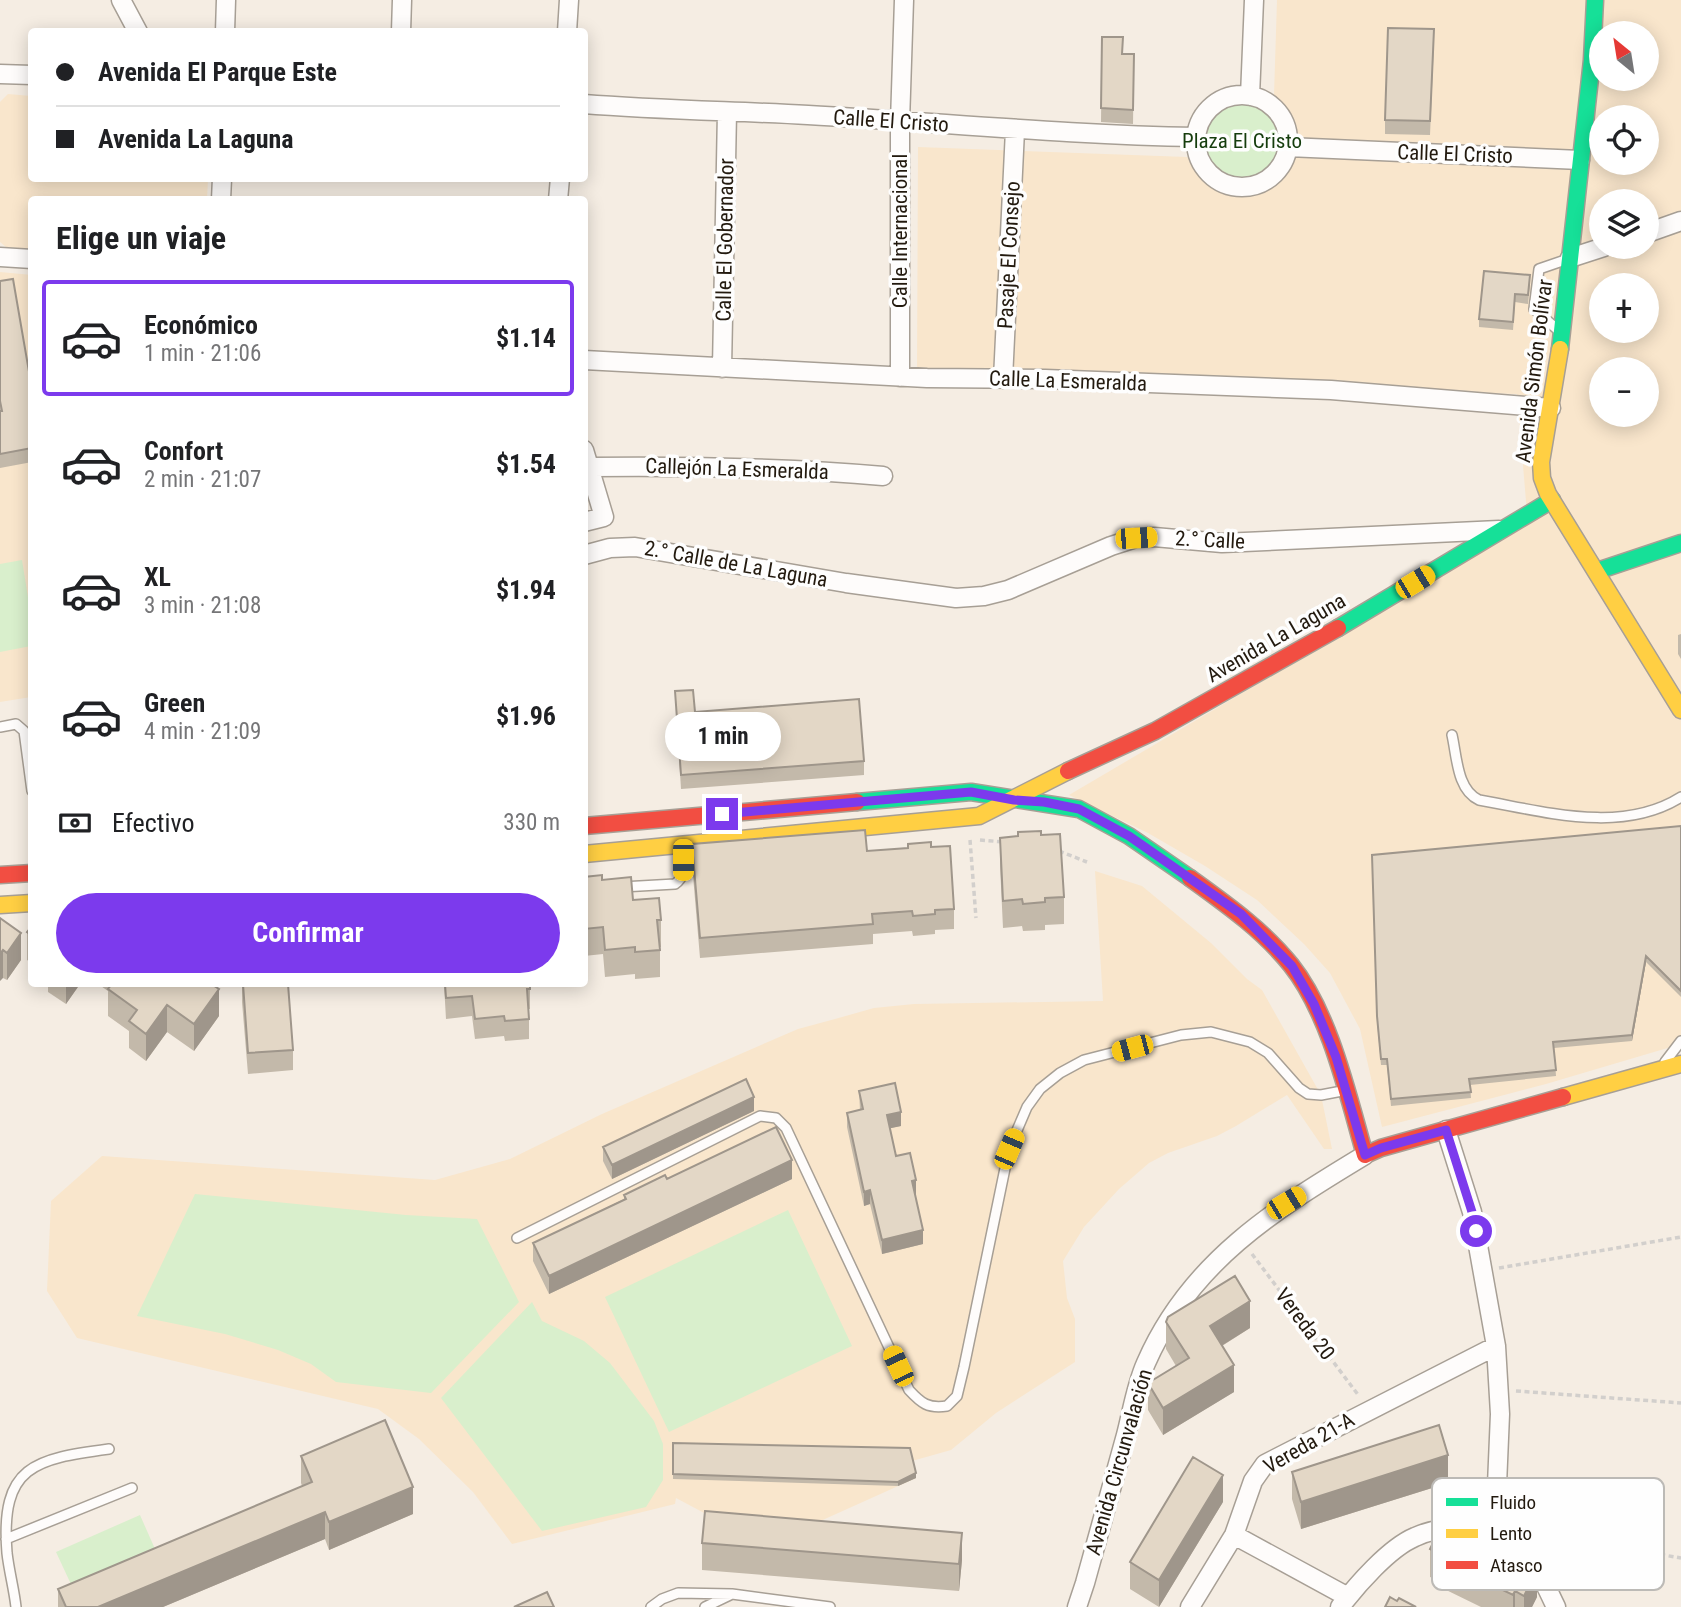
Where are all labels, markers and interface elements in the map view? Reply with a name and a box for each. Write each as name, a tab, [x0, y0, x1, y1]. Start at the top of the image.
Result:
north arrow	[1589, 21, 1659, 91]
map controls	[1589, 21, 1659, 427]
text: Avenida El Parque Este	[98, 57, 337, 87]
street label: Calle El Cristo	[833, 105, 949, 137]
button: locate	[1589, 105, 1659, 175]
text: Avenida La Laguna	[98, 124, 294, 154]
park label: Plaza El Cristo	[1182, 129, 1302, 153]
street label: Calle El Cristo	[1397, 140, 1513, 168]
street label: Calle Internacional	[888, 154, 912, 308]
street label: Calle El Gobernador	[712, 158, 738, 322]
street label: Pasaje El Consejo	[993, 180, 1025, 330]
button: layers	[1589, 189, 1659, 259]
text: Elige un viaje	[56, 219, 226, 257]
button: +	[1589, 273, 1659, 343]
street label: Avenida Simón Bolívar	[1511, 278, 1557, 464]
icon: car	[60, 307, 123, 370]
text: Económico	[144, 310, 258, 340]
text: $1.14	[496, 323, 556, 353]
text: 1 min · 21:06	[144, 340, 261, 367]
button: −	[1589, 357, 1659, 427]
street label: Calle La Esmeralda	[989, 366, 1147, 396]
icon: car	[60, 433, 123, 496]
text: Confort	[144, 436, 223, 466]
text: $1.54	[496, 449, 556, 479]
street label: Callejón La Esmeralda	[645, 454, 829, 484]
text: 2 min · 21:07	[144, 466, 261, 493]
car	[1115, 526, 1158, 550]
street label: 2.° Calle	[1174, 526, 1246, 554]
street label: 2.° Calle de La Laguna	[643, 536, 829, 592]
icon: car	[60, 559, 123, 622]
text: XL	[144, 562, 171, 592]
car	[1392, 562, 1439, 602]
text: $1.94	[496, 575, 556, 605]
street label: Avenida La Laguna	[1202, 589, 1350, 687]
text: 3 min · 21:08	[144, 592, 261, 619]
icon: car	[60, 685, 123, 748]
text: Green	[144, 688, 205, 718]
text: $1.96	[496, 701, 556, 731]
callout: 1 min	[664, 712, 780, 762]
text: 4 min · 21:09	[144, 718, 261, 745]
text: 1 min	[697, 723, 749, 750]
route end	[706, 798, 738, 830]
icon: cash	[56, 804, 94, 842]
text: Efectivo	[112, 808, 194, 838]
text: 330 m	[503, 809, 560, 836]
car	[673, 839, 694, 881]
button: Confirmar	[56, 893, 560, 973]
car	[1109, 1032, 1156, 1064]
car	[992, 1126, 1027, 1172]
car	[1263, 1183, 1310, 1223]
route start	[1460, 1215, 1492, 1247]
street label: Vereda 20	[1270, 1284, 1340, 1364]
car	[880, 1343, 917, 1389]
street label: Avenida Circunvalación	[1081, 1366, 1157, 1558]
street label: Vereda 21-A	[1259, 1407, 1359, 1479]
legend	[1432, 1478, 1664, 1590]
text: Fluido	[1490, 1491, 1536, 1514]
text: Lento	[1490, 1522, 1532, 1545]
text: Atasco	[1490, 1554, 1543, 1577]

